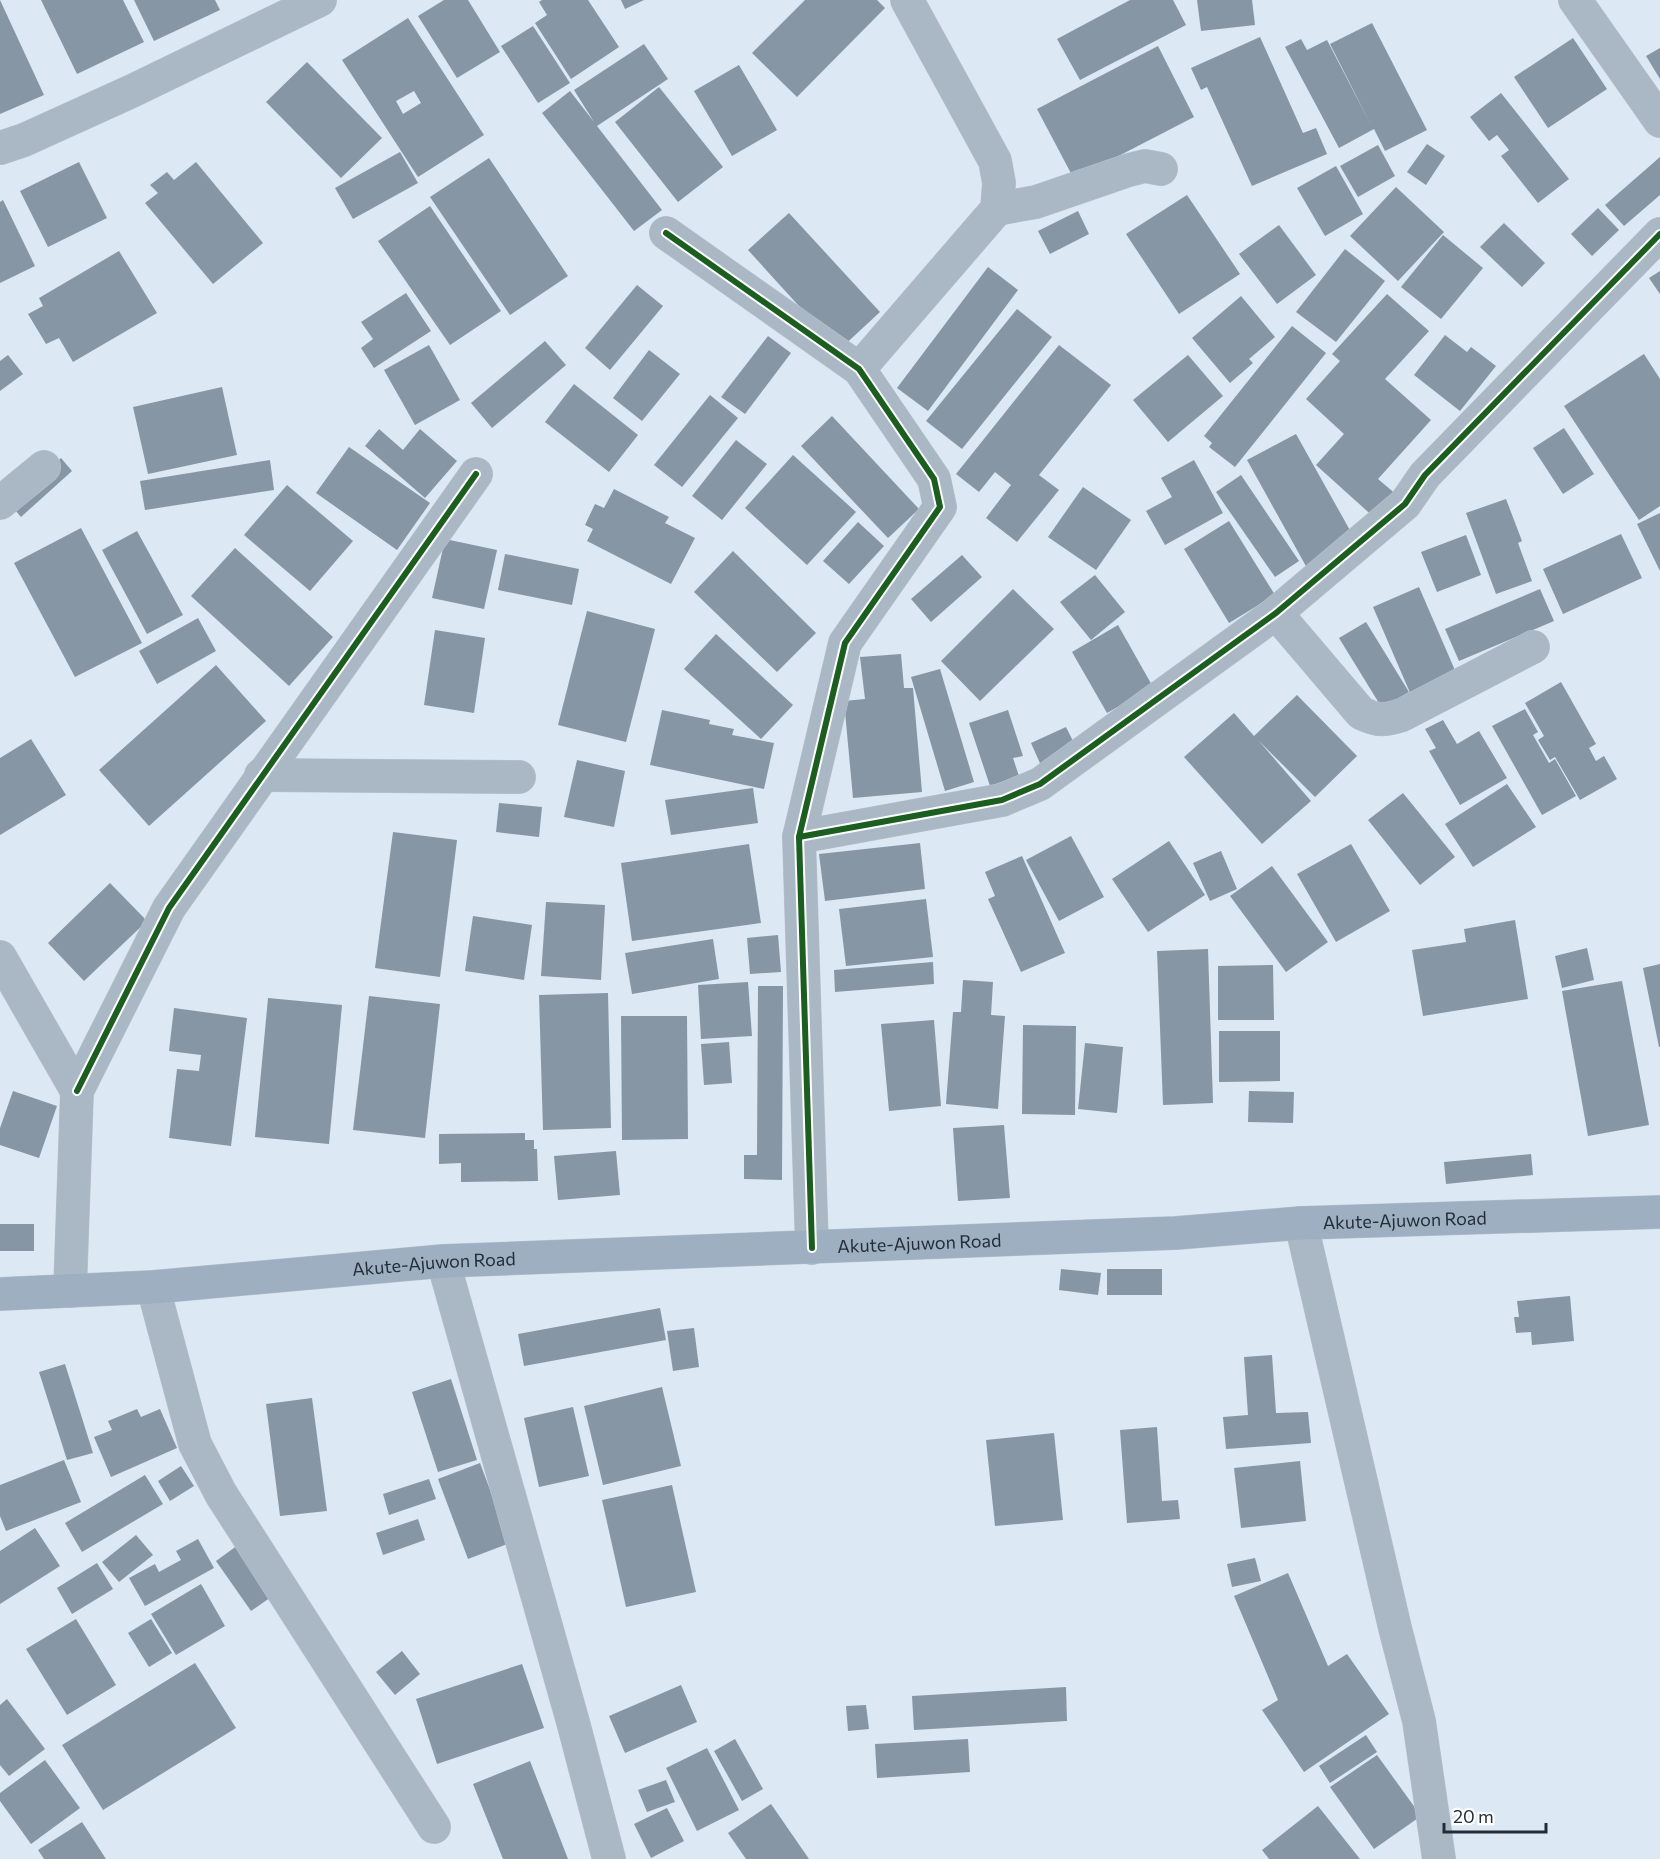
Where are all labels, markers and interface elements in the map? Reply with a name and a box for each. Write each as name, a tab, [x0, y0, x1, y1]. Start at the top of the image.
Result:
street label: Akute-Ajuwon Road	[1322, 1206, 1487, 1233]
street label: Akute-Ajuwon Road	[837, 1229, 1002, 1257]
street label: Akute-Ajuwon Road	[351, 1247, 516, 1280]
scale bar	[1444, 1796, 1546, 1834]
text: 20 m	[1453, 1805, 1494, 1827]

